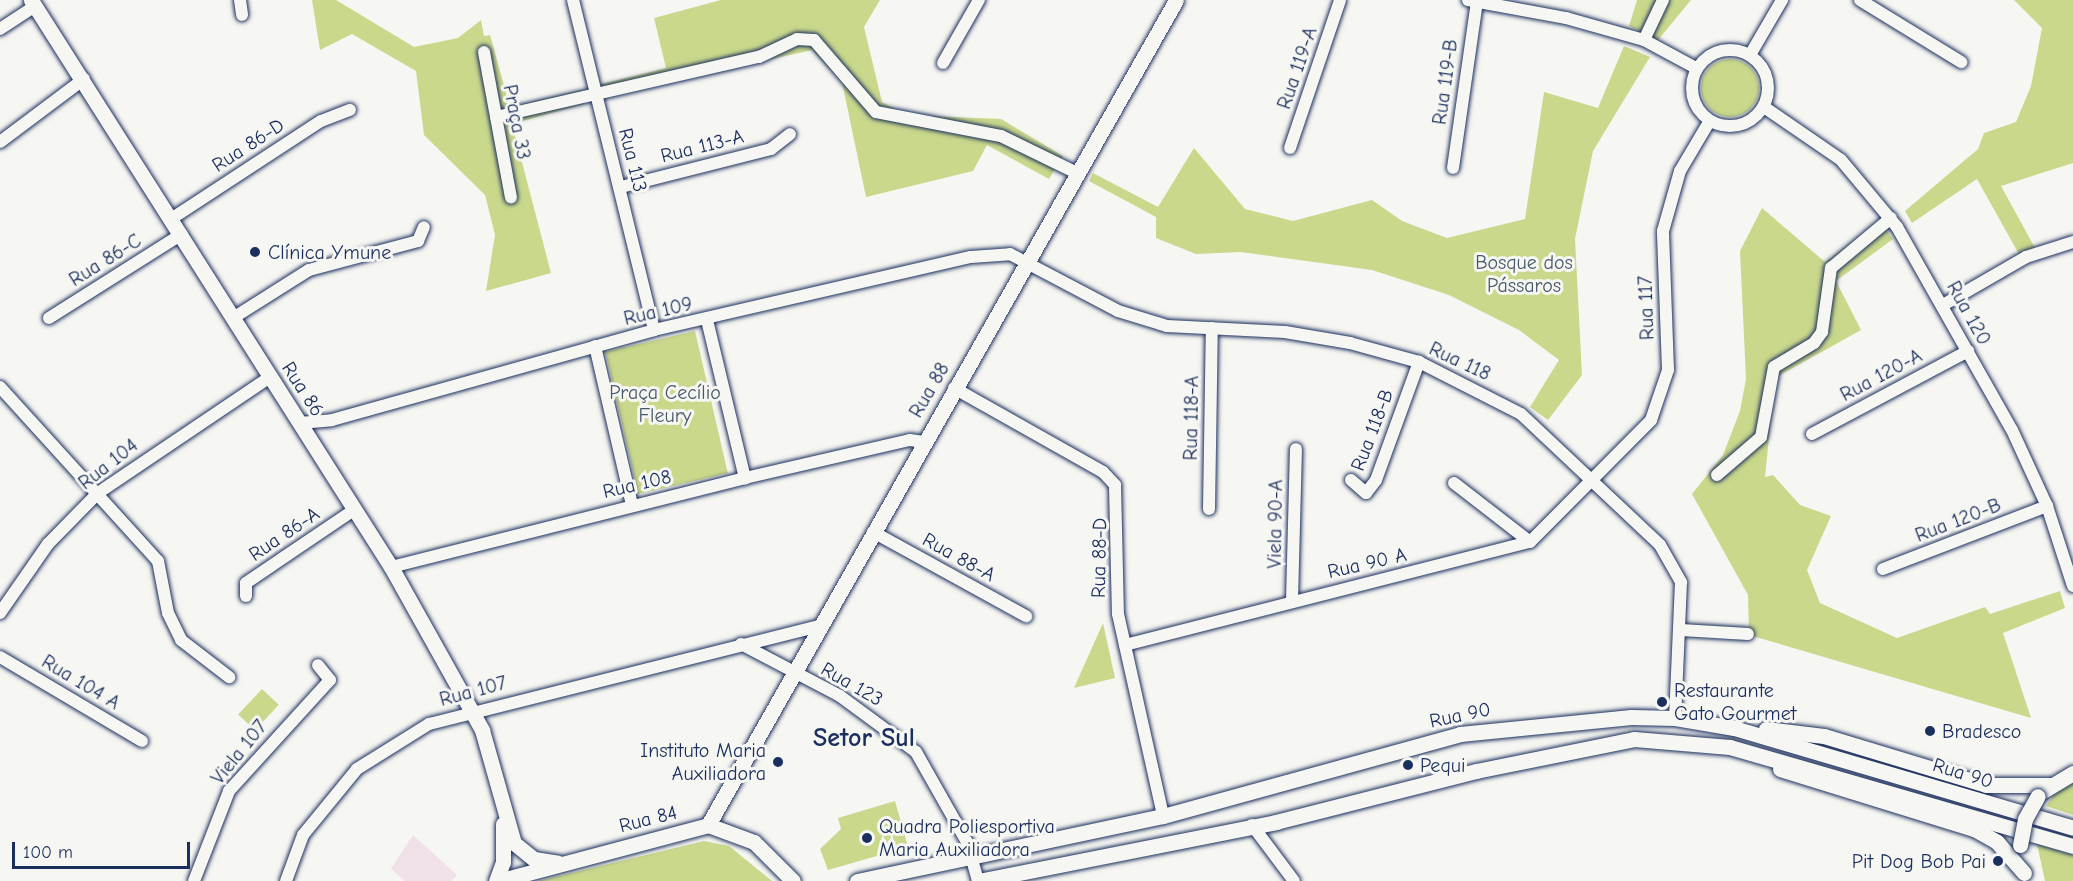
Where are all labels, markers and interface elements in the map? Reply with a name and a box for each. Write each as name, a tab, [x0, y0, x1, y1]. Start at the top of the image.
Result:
street label: Rua 119-A	[1272, 24, 1322, 112]
street label: Rua 119-B	[1427, 38, 1463, 126]
street label: Praça 33	[498, 82, 536, 162]
street label: Rua 86-D	[208, 113, 288, 177]
street label: Rua 113-A	[658, 124, 746, 168]
street label: Rua 113	[613, 126, 653, 194]
street label: Rua 86-C	[64, 228, 146, 292]
place label: Clínica Ymune	[268, 240, 391, 264]
marker: Clínica Ymune	[246, 243, 264, 261]
park label: Bosque dos Pássaros	[1475, 250, 1573, 297]
street label: Rua 117	[1633, 275, 1659, 341]
street label: Rua 120	[1942, 277, 1996, 349]
street label: Rua 109	[621, 291, 695, 331]
street label: Rua 118	[1425, 336, 1495, 386]
street label: Rua 120-A	[1836, 343, 1926, 407]
street label: Rua 86	[277, 357, 329, 421]
street label: Rua 88	[904, 358, 954, 422]
street label: Rua 118-A	[1178, 375, 1204, 461]
park label: Praça Cecílio Fleury	[609, 381, 721, 428]
street label: Rua 118-B	[1345, 386, 1399, 474]
street label: Rua 104	[73, 433, 143, 495]
street label: Rua 108	[600, 464, 674, 504]
street label: Viela 90-A	[1262, 479, 1288, 569]
street label: Rua 120-B	[1912, 493, 2004, 547]
street label: Rua 86-A	[244, 502, 324, 566]
street label: Rua 88-D	[1086, 518, 1112, 598]
street label: Rua 88-A	[918, 527, 1000, 587]
street label: Rua 90 A	[1325, 542, 1409, 584]
street label: Rua 104 A	[37, 649, 125, 715]
street label: Rua 123	[817, 657, 887, 711]
street label: Rua 107	[437, 671, 509, 711]
place label: Restaurante Gato Gourmet	[1674, 678, 1796, 725]
marker: Restaurante Gato Gourmet	[1655, 695, 1669, 709]
street label: Rua 90	[1427, 697, 1493, 733]
street label: Viela 107	[206, 715, 272, 789]
place label: Bradesco	[1942, 719, 2021, 743]
district label: Setor Sul	[813, 723, 915, 755]
marker: Bradesco	[1923, 724, 1937, 738]
place label: Instituto Maria Auxiliadora	[640, 738, 766, 785]
street label: Rua 90	[1930, 752, 1996, 794]
place label: Pequi	[1420, 753, 1465, 777]
marker: Instituto Maria Auxiliadora	[771, 755, 785, 769]
marker: Pequi	[1401, 758, 1415, 772]
street label: Rua 84	[616, 800, 680, 838]
place label: Quadra Poliesportiva Maria Auxiliadora	[879, 814, 1055, 861]
scale bar	[15, 830, 194, 868]
marker: Quadra Poliesportiva Maria Auxiliadora	[860, 831, 874, 845]
text: 100 m	[23, 842, 73, 863]
place label: Pit Dog Bob Pai	[1852, 849, 1986, 873]
marker: Pit Dog Bob Pai	[1991, 854, 2005, 868]

